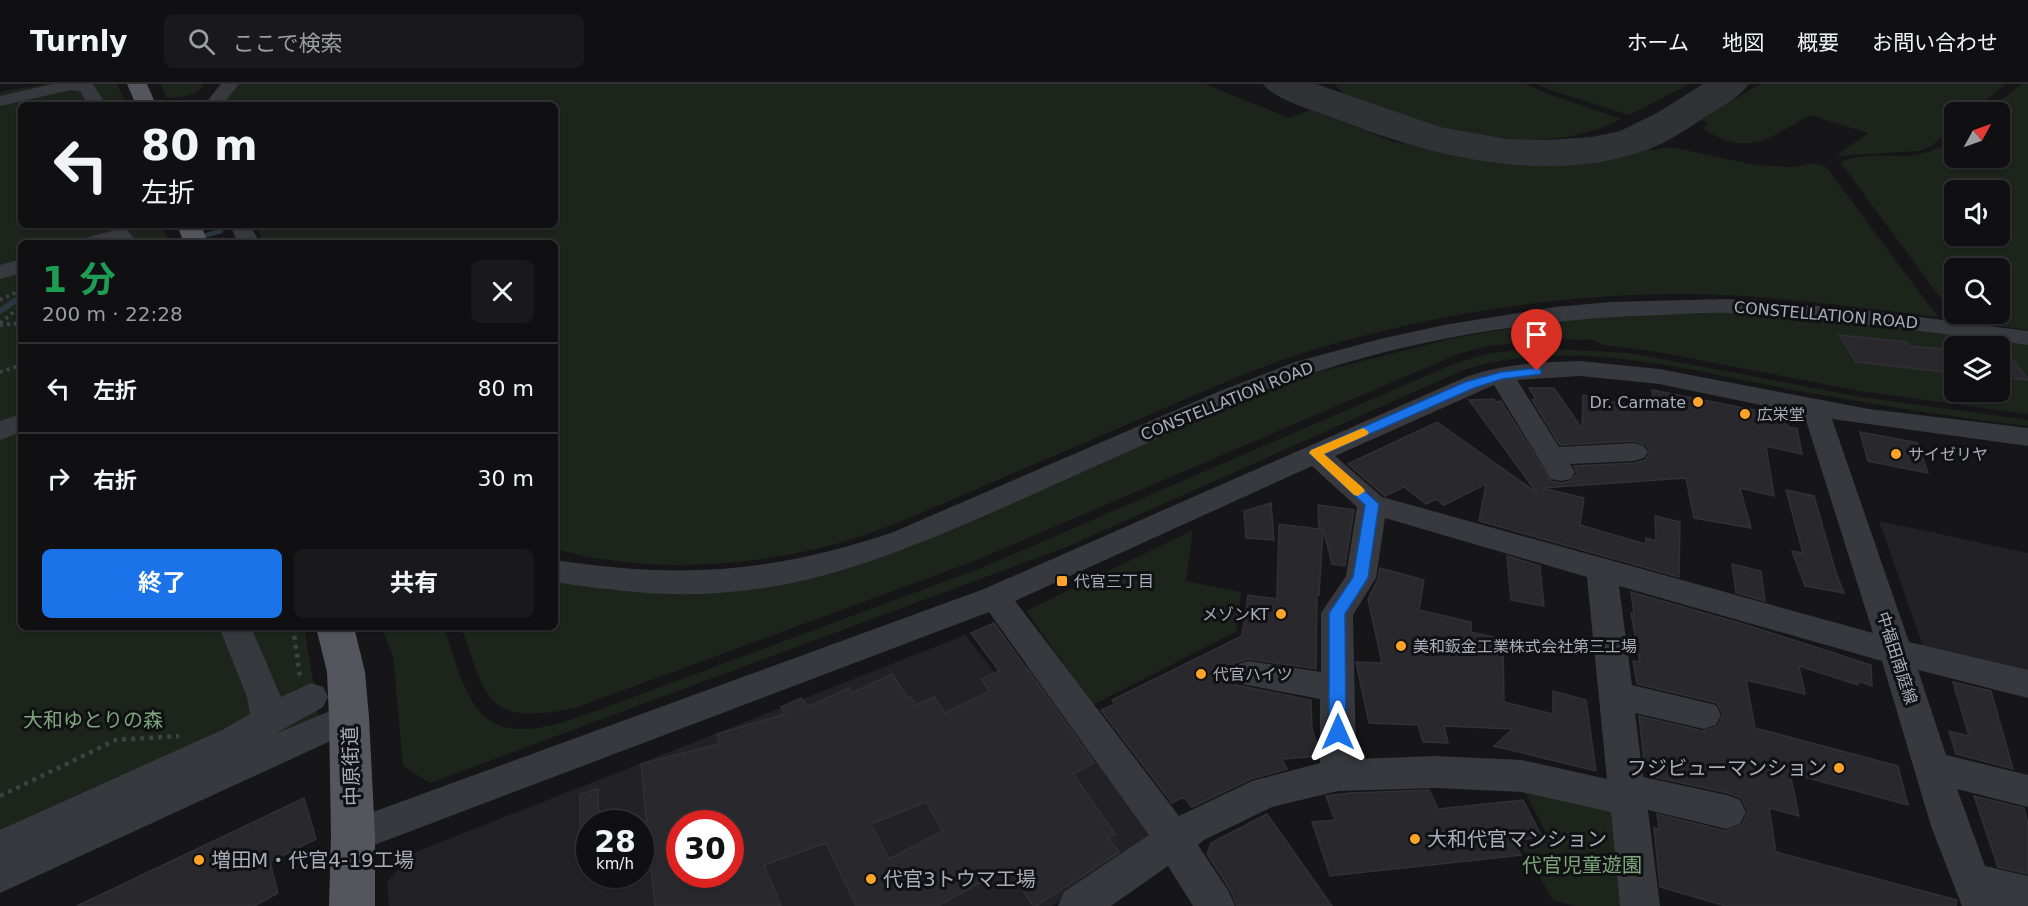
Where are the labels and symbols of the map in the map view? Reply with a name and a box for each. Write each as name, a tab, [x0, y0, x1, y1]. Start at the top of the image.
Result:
north arrow	[1944, 102, 2010, 168]
street label: CONSTELLATION ROAD	[1733, 297, 1919, 333]
pin	[1511, 309, 1562, 371]
street label: CONSTELLATION ROAD	[1138, 358, 1316, 444]
place label: Dr. Carmate	[1590, 393, 1686, 412]
marker: Dr. Carmate	[1691, 395, 1705, 409]
place label: 広栄堂	[1757, 405, 1805, 424]
marker: 広栄堂	[1738, 407, 1752, 421]
place label: サイゼリヤ	[1908, 445, 1988, 464]
marker: サイゼリヤ	[1889, 447, 1903, 461]
place label: 代官三丁目	[1074, 572, 1154, 591]
marker: 代官三丁目	[1055, 574, 1069, 588]
place label: メゾンKT	[1202, 605, 1269, 624]
marker: メゾンKT	[1274, 607, 1288, 621]
street label: 中福田南庭線	[1873, 609, 1921, 707]
place label: 美和鈑金工業株式会社第三工場	[1413, 637, 1637, 656]
marker: 美和鈑金工業株式会社第三工場	[1394, 639, 1408, 653]
place label: 代官ハイツ	[1213, 665, 1293, 684]
marker: 代官ハイツ	[1194, 667, 1208, 681]
position arrow	[1306, 700, 1370, 764]
park label: 大和ゆとりの森	[23, 708, 163, 732]
street label: 中原街道	[338, 726, 364, 806]
place label: フジビューマンション	[1627, 756, 1827, 780]
marker: フジビューマンション	[1832, 761, 1846, 775]
speed limit sign: 30	[666, 810, 744, 888]
place label: 大和代官マンション	[1427, 827, 1607, 851]
marker: 大和代官マンション	[1408, 832, 1422, 846]
place label: 増田M・代官4-19工場	[211, 848, 414, 872]
marker: 増田M・代官4-19工場	[192, 853, 206, 867]
park label: 代官児童遊園	[1522, 853, 1642, 877]
place label: 代官3トウマ工場	[883, 867, 1036, 891]
marker: 代官3トウマ工場	[864, 872, 878, 886]

